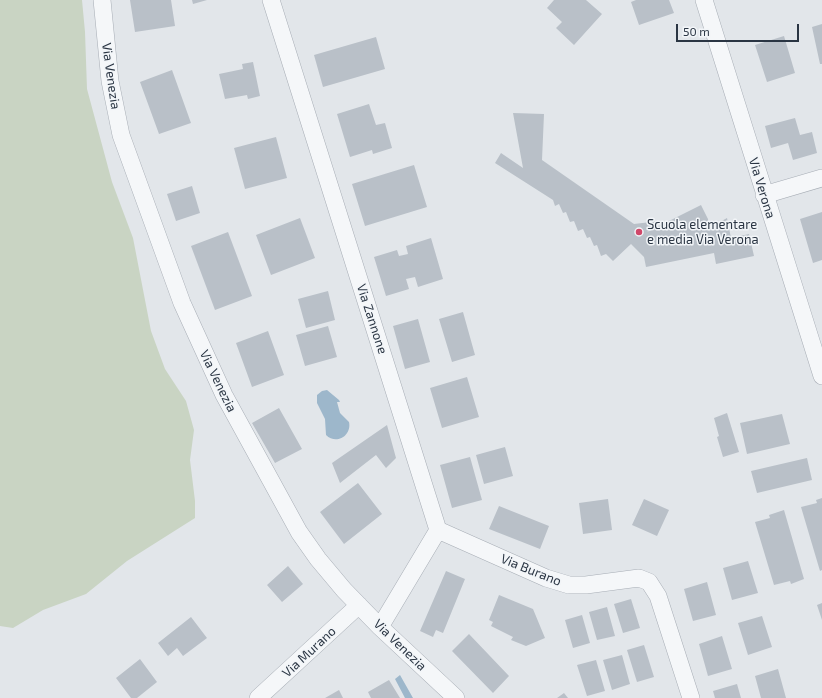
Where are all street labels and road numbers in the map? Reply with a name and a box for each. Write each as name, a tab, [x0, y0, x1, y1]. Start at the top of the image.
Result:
street label: Via Venezia	[99, 42, 123, 110]
street label: Via Verona	[745, 156, 779, 220]
street label: Via Zannone	[353, 282, 391, 356]
street label: Via Venezia	[196, 347, 240, 415]
street label: Via Burano	[498, 551, 564, 589]
street label: Via Venezia	[370, 616, 430, 674]
street label: Via Murano	[279, 623, 339, 681]

